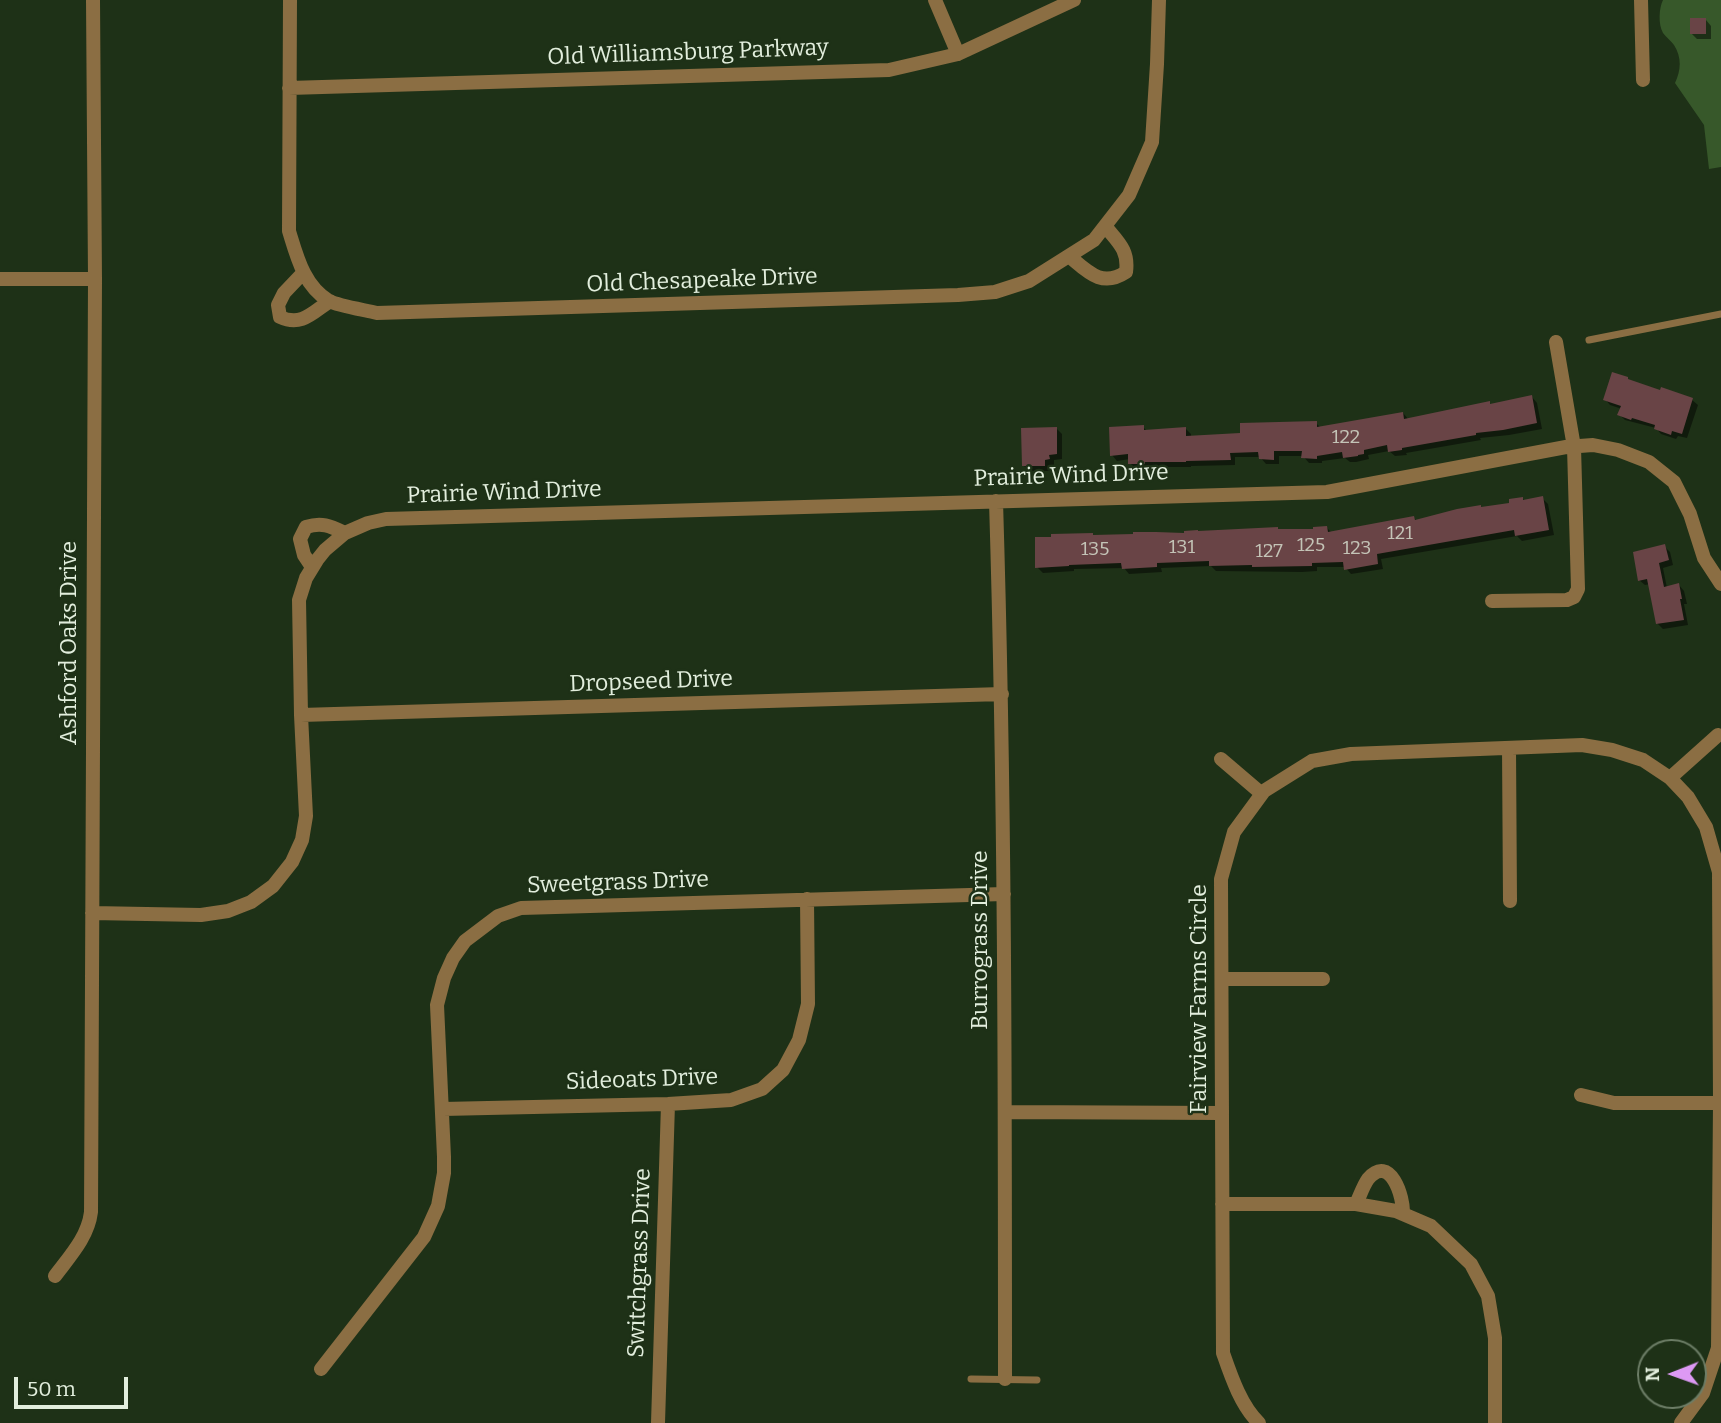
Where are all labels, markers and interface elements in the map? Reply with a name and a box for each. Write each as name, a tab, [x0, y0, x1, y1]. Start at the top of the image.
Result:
street label: Old Williamsburg Parkway	[547, 34, 829, 72]
street label: Old Chesapeake Drive	[586, 263, 818, 299]
house number: 122	[1332, 427, 1360, 449]
street label: Prairie Wind Drive	[973, 459, 1169, 493]
street label: Prairie Wind Drive	[406, 476, 602, 510]
house number: 121	[1387, 523, 1413, 545]
house number: 125	[1297, 535, 1325, 557]
house number: 131	[1169, 537, 1195, 559]
house number: 123	[1343, 538, 1371, 560]
house number: 135	[1081, 539, 1109, 561]
street label: Ashford Oaks Drive	[56, 541, 84, 745]
house number: 127	[1255, 541, 1283, 563]
street label: Dropseed Drive	[569, 665, 733, 699]
street label: Burrograss Drive	[967, 850, 995, 1030]
street label: Sweetgrass Drive	[527, 866, 709, 900]
street label: Fairview Farms Circle	[1186, 884, 1214, 1114]
street label: Sideoats Drive	[565, 1064, 719, 1096]
street label: Switchgrass Drive	[623, 1168, 657, 1358]
north arrow	[1637, 1339, 1707, 1409]
scale bar	[18, 1364, 131, 1408]
text: N	[1641, 1367, 1664, 1382]
text: 50 m	[27, 1376, 76, 1402]

